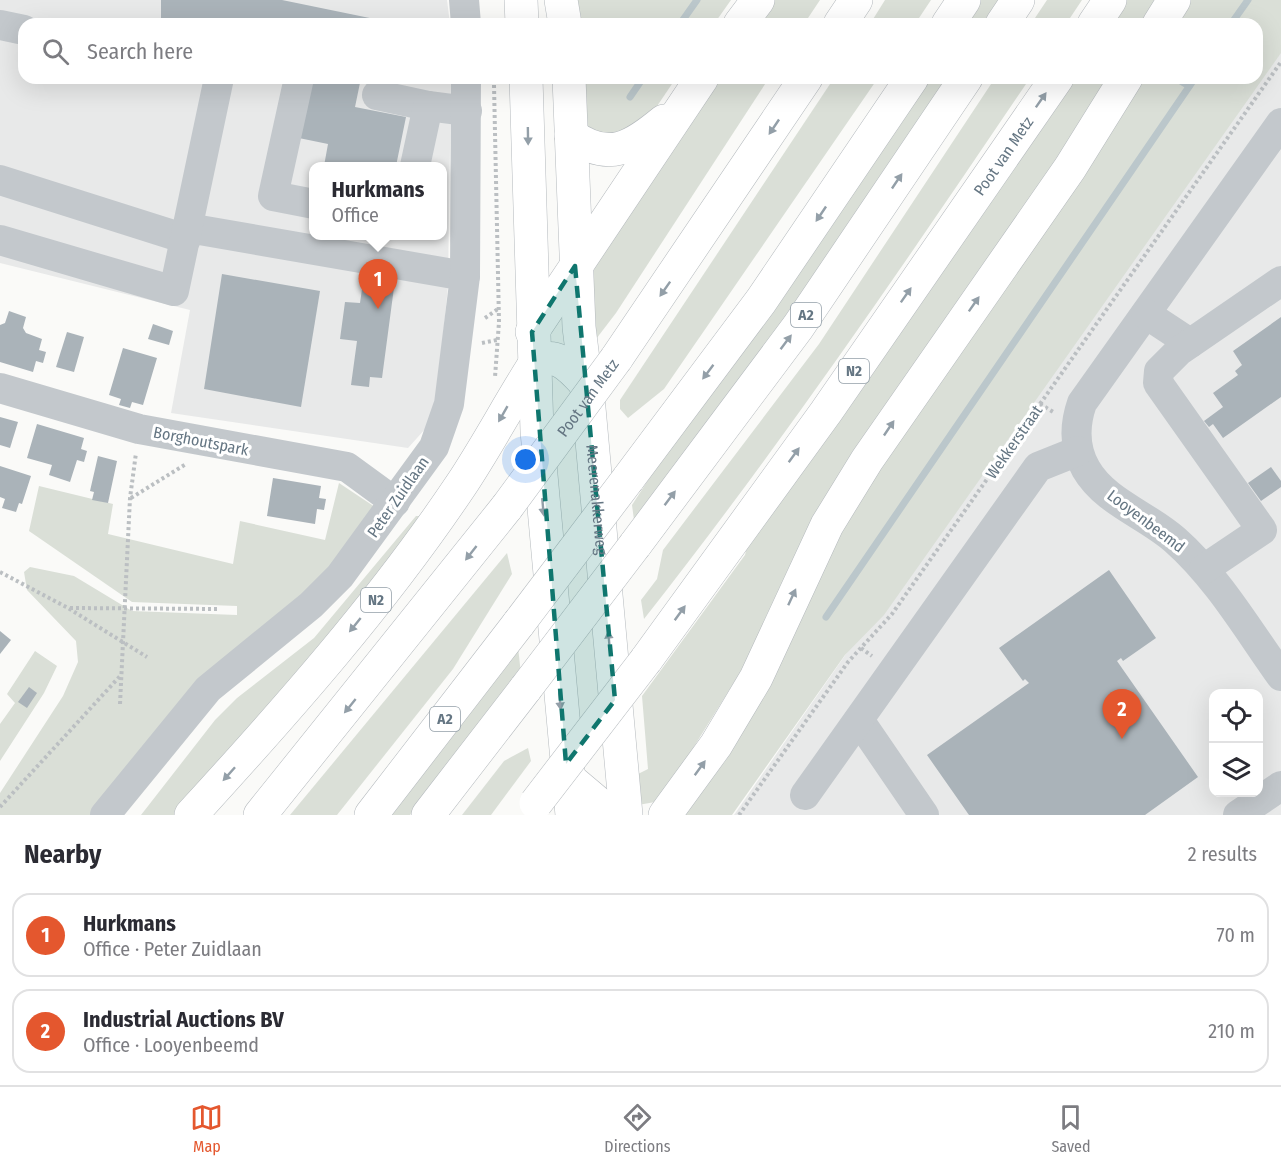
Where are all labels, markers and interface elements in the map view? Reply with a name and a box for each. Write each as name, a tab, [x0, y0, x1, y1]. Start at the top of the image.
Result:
search box	[18, 18, 1263, 84]
icon: search	[39, 35, 72, 68]
text: Search here	[87, 38, 193, 65]
one-way arrow	[1035, 93, 1047, 109]
street label: Poot van Metz	[969, 113, 1037, 199]
one-way arrow	[769, 119, 780, 135]
one-way arrow	[524, 127, 533, 146]
popup	[309, 162, 447, 240]
one-way arrow	[891, 173, 902, 189]
text: Hurkmans	[332, 176, 424, 203]
text: Office	[332, 203, 379, 227]
one-way arrow	[815, 205, 827, 221]
pin: 1	[358, 260, 398, 309]
one-way arrow	[659, 280, 671, 296]
one-way arrow	[900, 288, 912, 304]
one-way arrow	[968, 297, 980, 313]
road number: A2	[791, 303, 821, 327]
one-way arrow	[780, 334, 793, 350]
street label: Poot van Metz	[553, 355, 622, 440]
road number: N2	[839, 359, 869, 383]
one-way arrow	[702, 364, 714, 380]
street label: Wekkerstraat	[982, 401, 1047, 483]
one-way arrow	[499, 406, 509, 423]
one-way arrow	[883, 420, 894, 436]
street label: Borghoutspark	[152, 422, 251, 460]
street label: Meerenakkerweg	[583, 444, 612, 556]
your location	[511, 445, 540, 474]
one-way arrow	[788, 447, 800, 463]
street label: Peter Zuidlaan	[363, 453, 433, 541]
street label: Looyenbeemd	[1103, 486, 1189, 556]
one-way arrow	[664, 491, 676, 507]
one-way arrow	[538, 497, 548, 516]
one-way arrow	[466, 546, 478, 561]
road number: N2	[361, 588, 391, 612]
one-way arrow	[787, 588, 796, 605]
one-way arrow	[674, 605, 686, 621]
one-way arrow	[349, 617, 362, 632]
one-way arrow	[605, 631, 614, 650]
map controls	[1209, 689, 1263, 797]
button: locate	[1209, 689, 1263, 743]
pin: 2	[1102, 690, 1142, 739]
one-way arrow	[555, 692, 565, 711]
one-way arrow	[343, 698, 356, 714]
road number: A2	[430, 707, 460, 731]
button: layers	[1209, 743, 1263, 797]
one-way arrow	[693, 760, 705, 775]
one-way arrow	[222, 766, 236, 781]
text: Nearby	[24, 839, 101, 870]
text: 2 results	[1188, 842, 1257, 866]
text: Hurkmans	[83, 910, 176, 937]
text: 1	[41, 923, 50, 947]
text: 70 m	[1217, 923, 1255, 947]
text: Office · Peter Zuidlaan	[83, 937, 262, 961]
text: Industrial Auctions BV	[83, 1006, 284, 1033]
text: 2	[41, 1019, 50, 1043]
text: 210 m	[1208, 1019, 1255, 1043]
text: Office · Looyenbeemd	[83, 1033, 259, 1057]
tab: Map	[190, 1101, 223, 1156]
tab: Directions	[604, 1101, 671, 1156]
tab: Saved	[1051, 1101, 1091, 1156]

